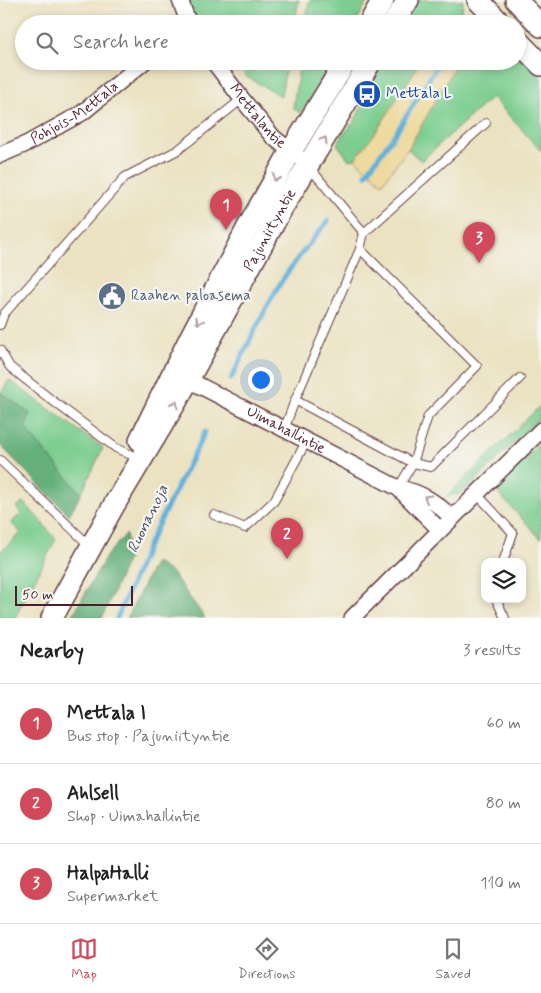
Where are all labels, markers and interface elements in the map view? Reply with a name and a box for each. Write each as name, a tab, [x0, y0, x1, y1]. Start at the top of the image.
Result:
search box	[15, 15, 526, 70]
icon: search	[33, 29, 61, 57]
text: Search here	[73, 30, 169, 55]
street label: Pohjois-Mettala	[27, 77, 123, 149]
bus stop icon: Mettala L	[352, 79, 382, 109]
street label: Mettalantie	[224, 80, 290, 153]
place label: Mettala L	[386, 84, 452, 104]
one-way arrow	[317, 137, 327, 146]
one-way arrow	[272, 173, 282, 182]
street label: Pajuniityntie	[239, 185, 301, 275]
pin: 1	[210, 189, 242, 230]
pin: 3	[463, 222, 495, 263]
public building icon: Raahen paloasema	[97, 281, 127, 311]
place label: Raahen paloasema	[131, 286, 251, 306]
one-way arrow	[195, 316, 205, 325]
your location	[248, 367, 274, 393]
one-way arrow	[169, 400, 179, 409]
street label: Uimahallintie	[243, 401, 329, 459]
water label: Ruonanoja	[123, 481, 174, 557]
one-way arrow	[424, 494, 433, 504]
pin: 2	[271, 518, 303, 559]
map controls	[481, 558, 526, 603]
button: layers	[481, 558, 526, 603]
scale bar	[15, 583, 132, 606]
text: 50 m	[22, 586, 53, 604]
text: Nearby	[20, 637, 84, 665]
text: 3 results	[463, 640, 521, 661]
text: Mettala I	[67, 701, 146, 726]
text: 1	[32, 713, 40, 734]
text: 60 m	[487, 713, 521, 734]
text: Bus stop · Pajuniityntie	[67, 726, 230, 747]
text: Ahlsell	[67, 781, 119, 806]
text: 2	[32, 793, 40, 814]
text: 80 m	[486, 793, 521, 814]
text: Shop · Uimahallintie	[67, 806, 201, 827]
text: HalpaHalli	[67, 861, 149, 886]
text: 3	[32, 873, 40, 894]
text: 110 m	[480, 873, 521, 894]
text: Supermarket	[67, 886, 158, 907]
tab: Map	[70, 935, 98, 983]
tab: Directions	[238, 935, 296, 983]
tab: Saved	[436, 935, 471, 983]

